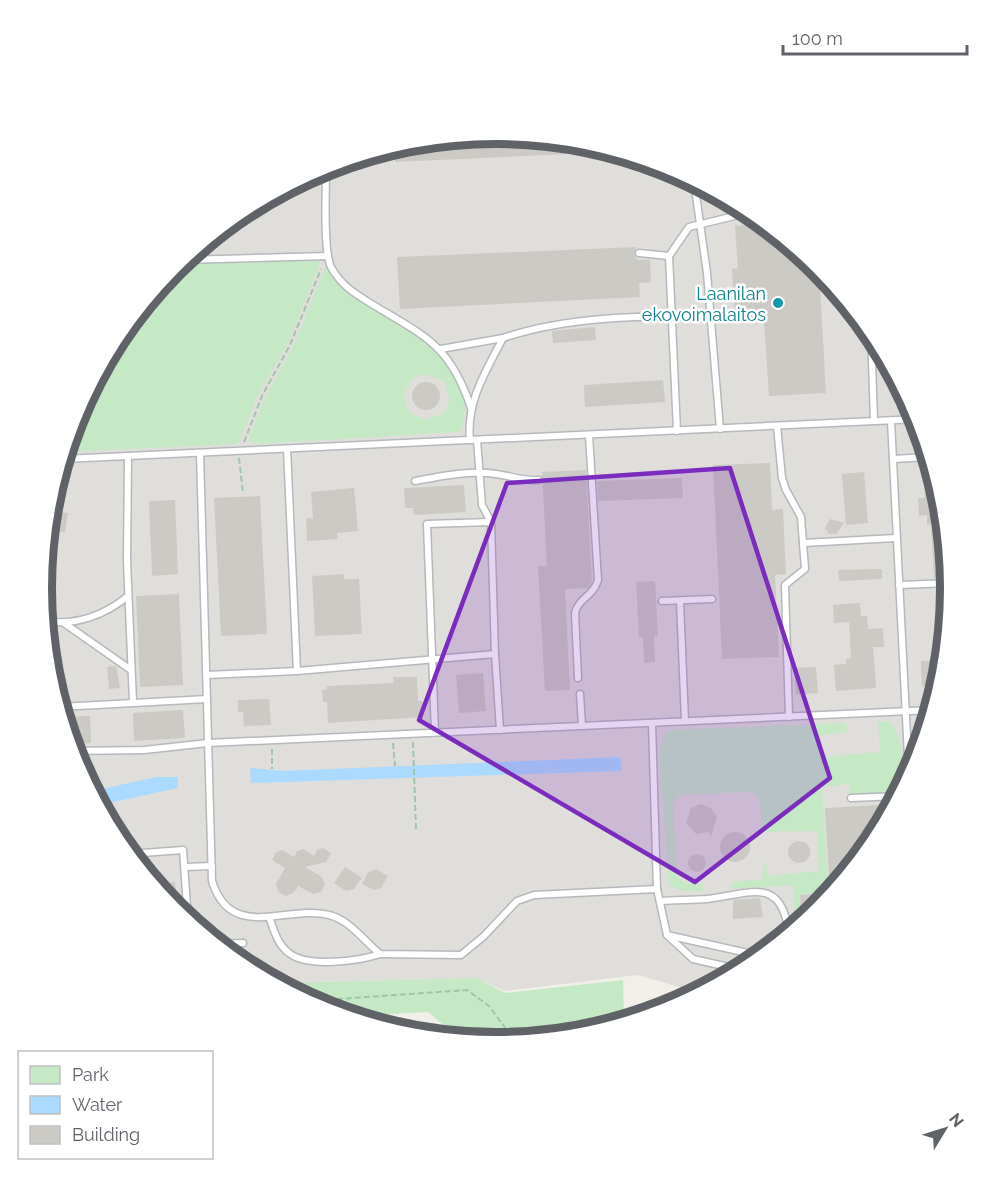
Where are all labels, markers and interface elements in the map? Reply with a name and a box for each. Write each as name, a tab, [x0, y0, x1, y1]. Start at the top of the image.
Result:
scale bar	[783, 18, 968, 56]
text: 100 m	[792, 28, 843, 49]
place label: Laanilan ekovoimalaitos	[642, 283, 766, 325]
marker: Laanilan ekovoimalaitos	[771, 296, 785, 310]
legend	[18, 1051, 213, 1159]
text: Park	[72, 1064, 109, 1085]
text: Water	[72, 1094, 123, 1115]
north arrow	[915, 1099, 975, 1159]
text: N	[945, 1109, 968, 1131]
text: Building	[72, 1124, 140, 1145]

